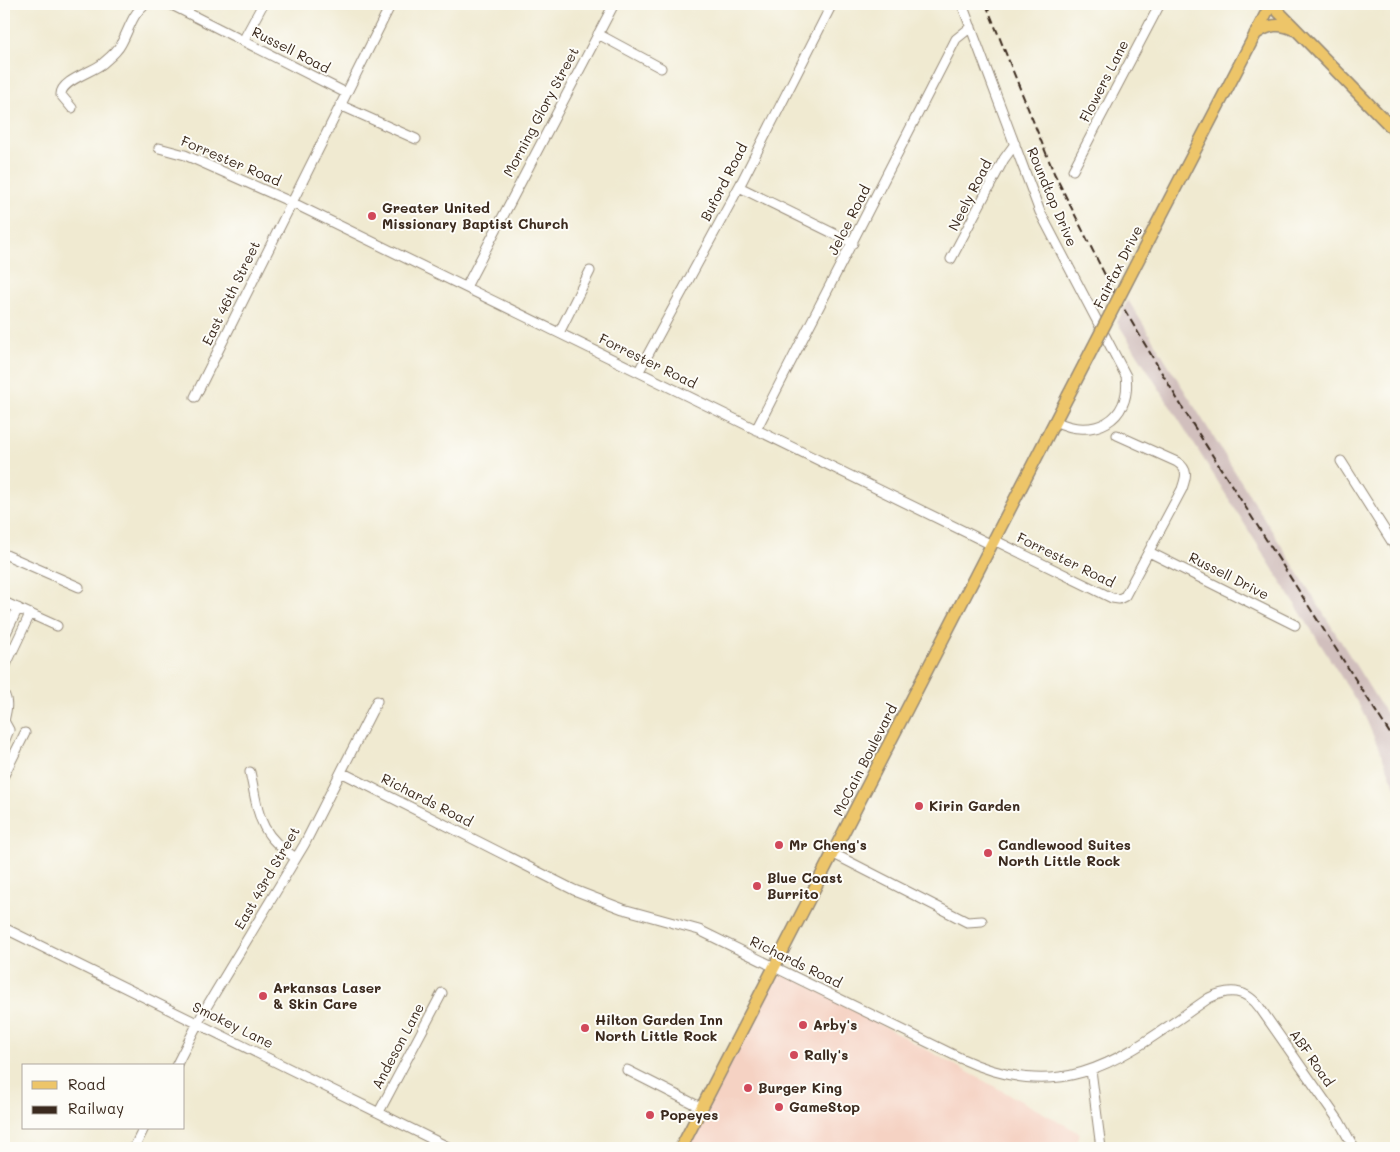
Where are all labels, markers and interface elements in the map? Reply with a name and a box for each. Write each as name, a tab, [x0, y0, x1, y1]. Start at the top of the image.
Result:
street label: Russell Road	[249, 22, 334, 77]
street label: Flowers Lane	[1075, 36, 1132, 125]
street label: Morning Glory Street	[498, 44, 583, 180]
street label: Forrester Road	[178, 131, 284, 190]
street label: Buford Road	[696, 139, 751, 224]
street label: Roundtop Drive	[1023, 144, 1082, 249]
street label: Neely Road	[943, 156, 996, 234]
street label: Jelce Road	[823, 181, 874, 258]
place label: Greater United Missionary Baptist Church	[382, 198, 568, 233]
marker: Greater United Missionary Baptist Church	[366, 210, 378, 222]
street label: Fairfax Drive	[1089, 222, 1147, 311]
street label: East 46th Street	[197, 237, 264, 348]
street label: Forrester Road	[596, 329, 701, 393]
street label: Forrester Road	[1014, 528, 1119, 592]
street label: Russell Drive	[1186, 547, 1272, 604]
street label: McCain Boulevard	[828, 700, 901, 819]
street label: Richards Road	[378, 768, 476, 831]
place label: Kirin Garden	[929, 796, 1020, 815]
marker: Kirin Garden	[913, 800, 925, 812]
street label: East 43rd Street	[229, 823, 304, 933]
place label: Mr Cheng's	[789, 835, 867, 854]
place label: Candlewood Suites North Little Rock	[998, 835, 1131, 870]
marker: Mr Cheng's	[773, 839, 785, 851]
marker: Candlewood Suites North Little Rock	[982, 847, 994, 859]
place label: Blue Coast Burrito	[767, 868, 842, 903]
marker: Blue Coast Burrito	[751, 880, 763, 892]
street label: Richards Road	[747, 931, 846, 992]
place label: Arkansas Laser & Skin Care	[273, 978, 381, 1013]
marker: Arkansas Laser & Skin Care	[257, 990, 269, 1002]
street label: Smokey Lane	[190, 997, 277, 1052]
street label: Andeson Lane	[367, 999, 428, 1092]
place label: Hilton Garden Inn North Little Rock	[595, 1010, 723, 1045]
place label: Arby's	[813, 1015, 857, 1034]
marker: Arby's	[797, 1019, 809, 1031]
marker: Hilton Garden Inn North Little Rock	[579, 1022, 591, 1034]
street label: ABF Road	[1286, 1025, 1339, 1090]
place label: Rally's	[804, 1045, 848, 1064]
marker: Rally's	[788, 1049, 800, 1061]
legend	[22, 1064, 185, 1130]
text: Road	[68, 1074, 105, 1094]
place label: Burger King	[758, 1078, 842, 1097]
marker: Burger King	[742, 1082, 754, 1094]
place label: GameStop	[789, 1097, 860, 1116]
text: Railway	[68, 1098, 124, 1118]
marker: GameStop	[773, 1101, 785, 1113]
place label: Popeyes	[660, 1105, 718, 1124]
marker: Popeyes	[644, 1109, 656, 1121]

